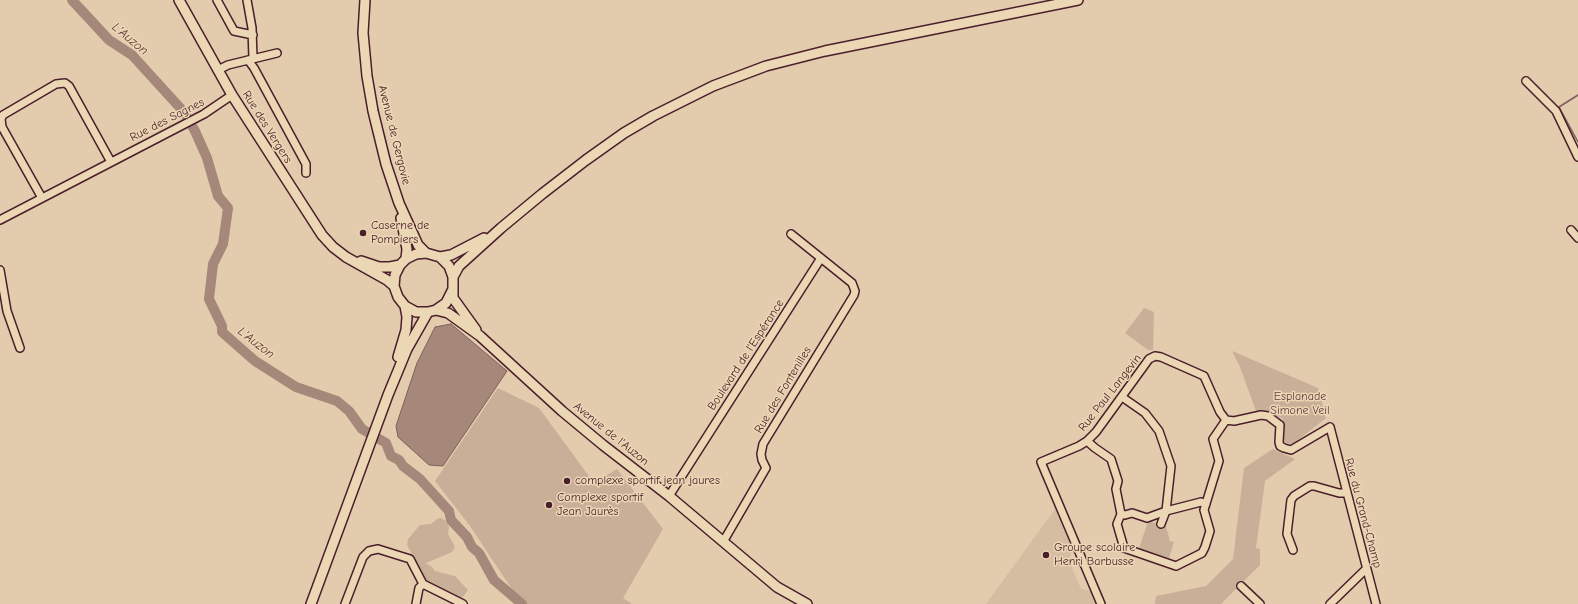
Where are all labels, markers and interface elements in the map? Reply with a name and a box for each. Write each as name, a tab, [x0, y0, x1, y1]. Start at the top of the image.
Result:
water label: L'Auzon	[109, 19, 151, 59]
street label: Avenue de Gergovie	[375, 84, 413, 186]
street label: Rue des Vergers	[239, 88, 295, 166]
street label: Rue des Sagnes	[127, 95, 207, 145]
place label: Caserne de Pompiers	[371, 219, 429, 247]
marker: Caserne de Pompiers	[358, 228, 368, 238]
street label: Boulevard de l'Espérance	[705, 297, 787, 413]
water label: L'Auzon	[234, 324, 278, 362]
street label: Rue des Fontenilles	[751, 344, 815, 436]
street label: Rue Paul Langevin	[1075, 352, 1145, 434]
park label: Esplanade Simone Veil	[1270, 390, 1330, 418]
street label: Avenue de l'Auzon	[570, 399, 652, 469]
street label: Rue du Grand-Champ	[1341, 456, 1385, 570]
place label: complexe sportif jean jaures	[575, 474, 720, 488]
marker: complexe sportif jean jaures	[562, 476, 572, 486]
place label: Complexe sportif Jean Jaurès	[557, 491, 643, 519]
marker: Complexe sportif Jean Jaurès	[544, 500, 554, 510]
place label: Groupe scolaire Henri Barbusse	[1054, 541, 1135, 569]
marker: Groupe scolaire Henri Barbusse	[1041, 550, 1051, 560]

